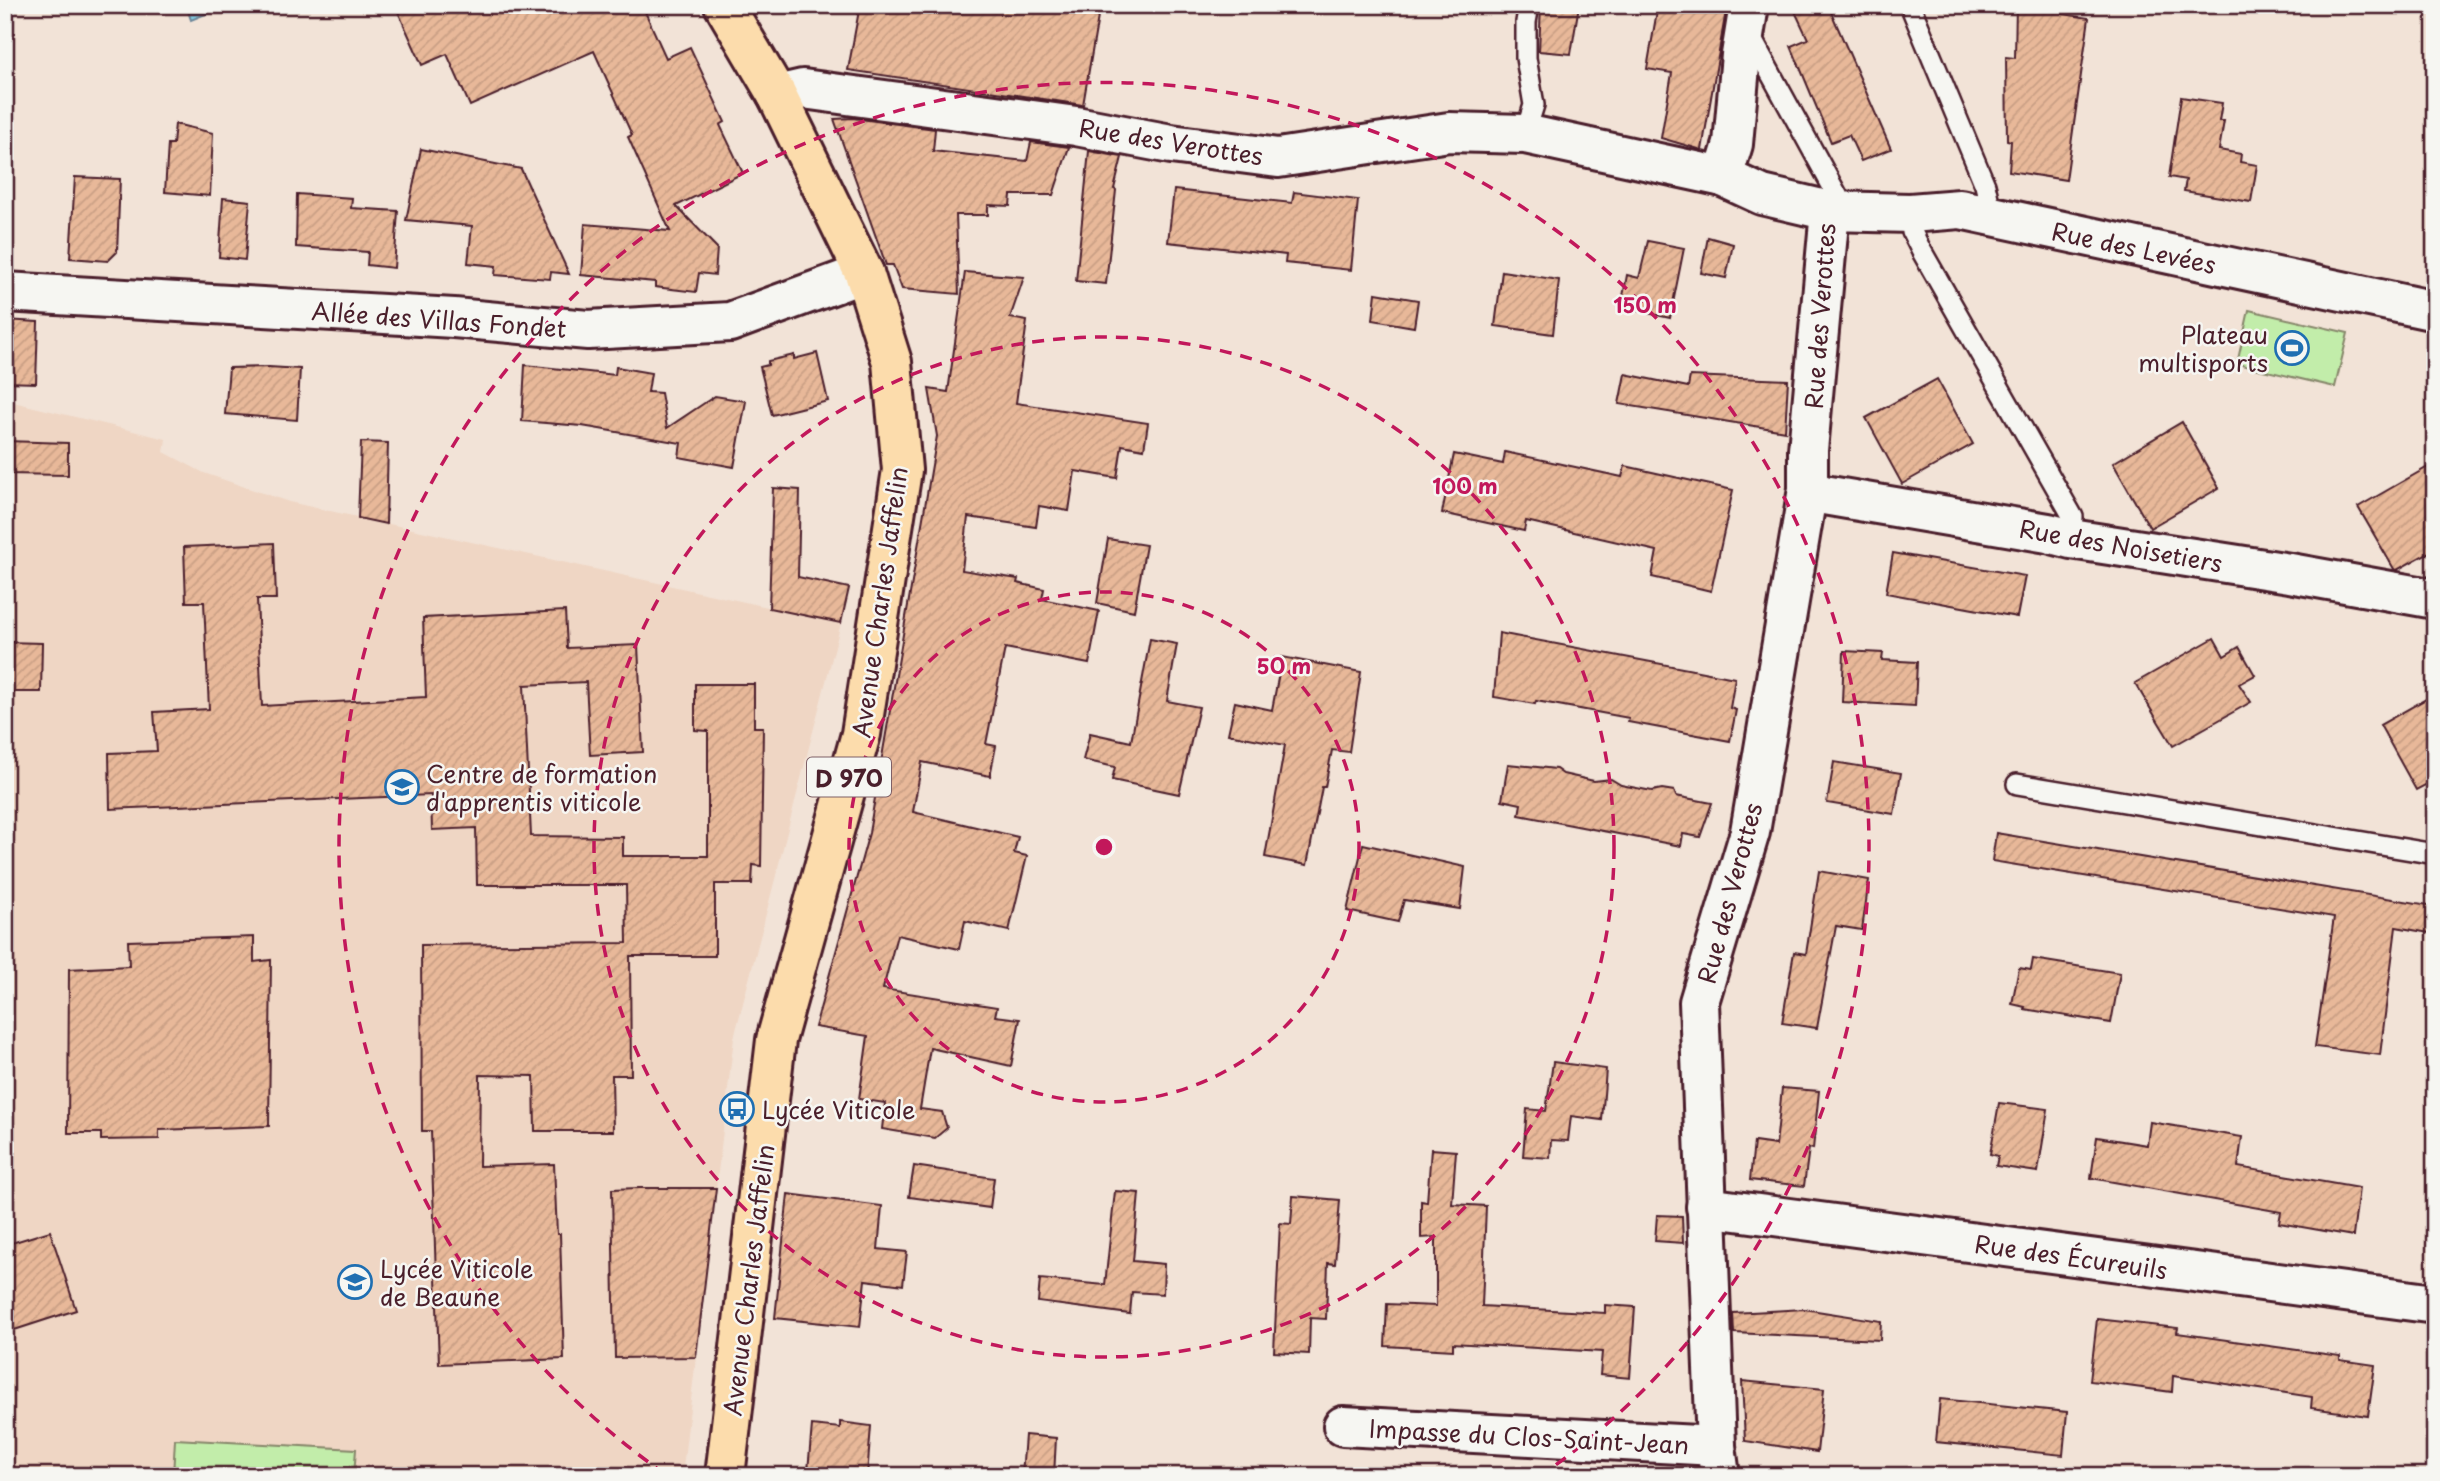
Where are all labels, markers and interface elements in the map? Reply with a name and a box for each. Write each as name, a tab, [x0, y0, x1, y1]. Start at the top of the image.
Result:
street label: Rue des Verottes	[1076, 109, 1266, 173]
street label: Rue des Levées	[2049, 212, 2220, 282]
street label: Rue des Verottes	[1795, 222, 1843, 410]
text: 150 m	[1613, 288, 1677, 320]
street label: Allée des Villas Fondet	[310, 292, 568, 346]
place label: Plateau multisports	[2138, 316, 2268, 380]
sports icon: Plateau multisports	[2273, 329, 2311, 367]
street label: Avenue Charles Jaffelin	[842, 464, 916, 740]
text: 100 m	[1432, 469, 1498, 501]
street label: Rue des Noisetiers	[2017, 509, 2225, 581]
text: 50 m	[1257, 649, 1311, 681]
place label: Centre de formation d'apprentis viticole	[426, 755, 657, 819]
road number: D 970	[807, 758, 891, 796]
school or university icon: Centre de formation d'apprentis viticole	[383, 768, 421, 806]
street label: Rue des Verottes	[1688, 799, 1770, 987]
centre of rings	[1092, 835, 1116, 859]
bus stop icon: Lycée Viticole	[718, 1090, 756, 1128]
place label: Lycée Viticole	[762, 1091, 916, 1127]
street label: Avenue Charles Jaffelin	[713, 1142, 783, 1418]
street label: Rue des Écureuils	[1972, 1225, 2170, 1287]
place label: Lycée Viticole de Beaune	[380, 1250, 534, 1314]
school or university icon: Lycée Viticole de Beaune	[336, 1263, 374, 1301]
street label: Impasse du Clos-Saint-Jean	[1368, 1410, 1690, 1462]

